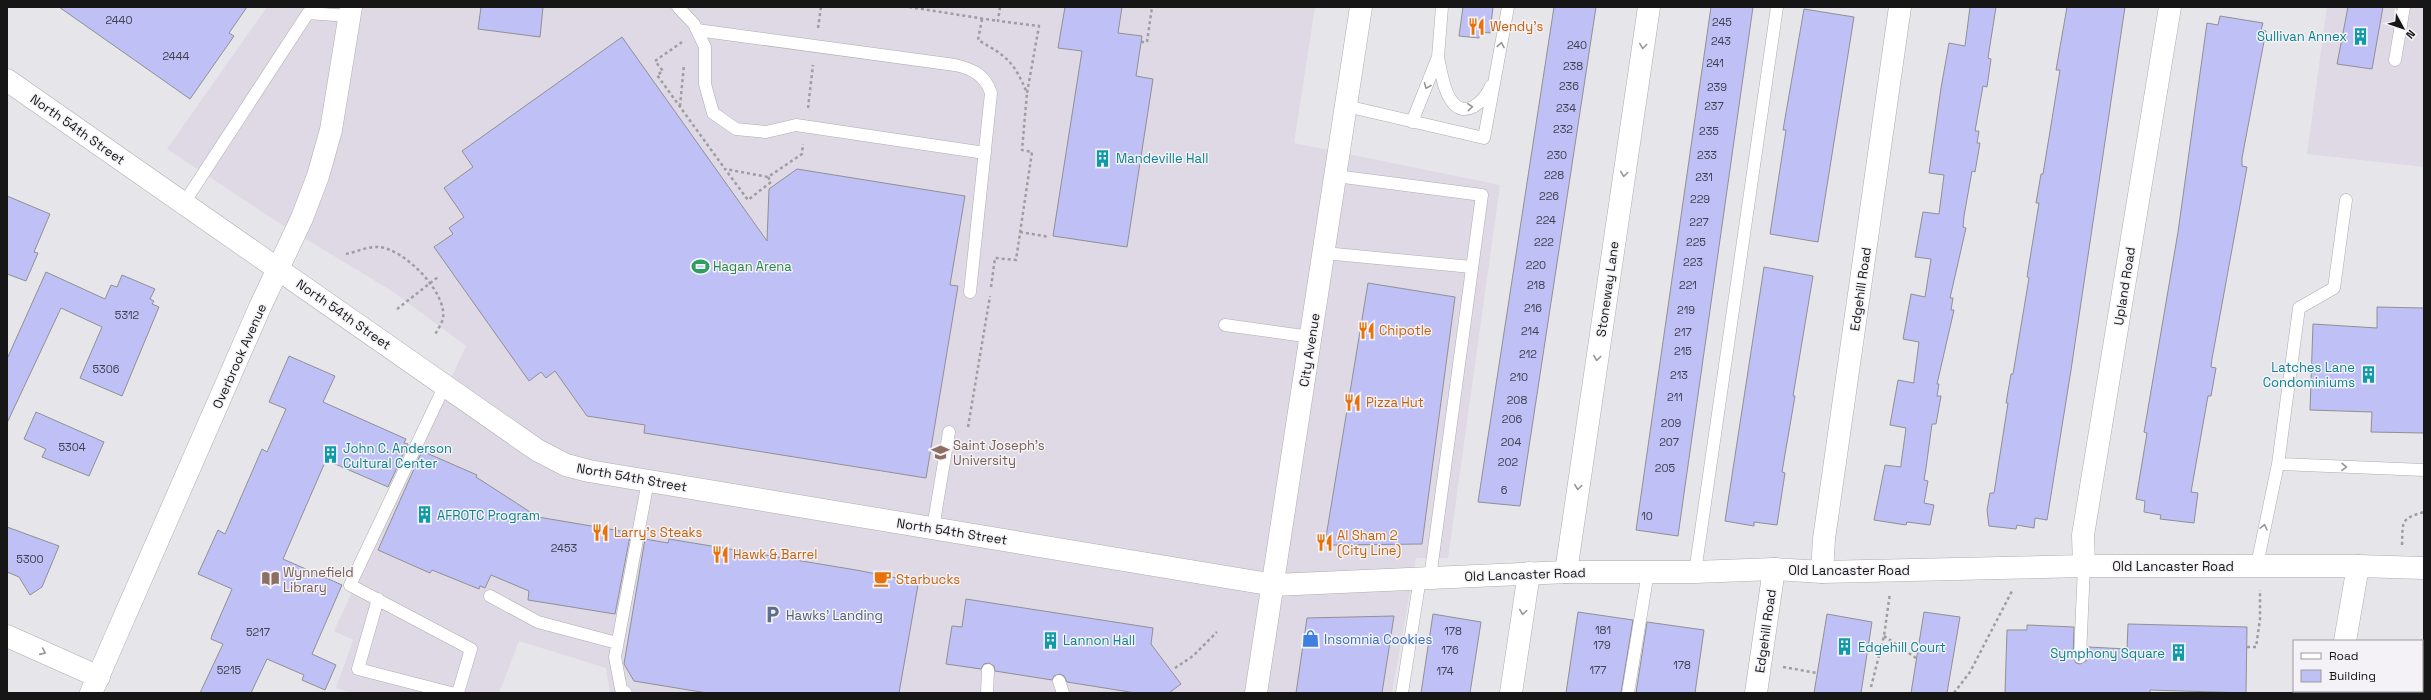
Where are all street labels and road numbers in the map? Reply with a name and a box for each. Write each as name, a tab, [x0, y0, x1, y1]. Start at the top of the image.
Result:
street label: North 54th Street	[27, 90, 128, 168]
street label: Stoneway Lane	[1592, 240, 1623, 338]
street label: Edgehill Road	[1846, 246, 1875, 332]
street label: Upland Road	[2110, 246, 2139, 327]
street label: North 54th Street	[293, 275, 394, 353]
street label: Overbrook Avenue	[209, 301, 270, 411]
street label: City Avenue	[1295, 312, 1324, 388]
street label: North 54th Street	[575, 459, 688, 496]
street label: North 54th Street	[895, 514, 1008, 549]
street label: Old Lancaster Road	[2112, 558, 2234, 575]
street label: Old Lancaster Road	[1788, 562, 1910, 579]
street label: Old Lancaster Road	[1464, 564, 1586, 585]
street label: Edgehill Road	[1751, 588, 1780, 674]

